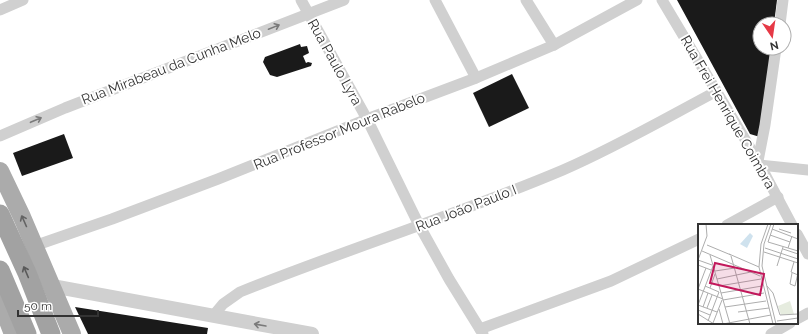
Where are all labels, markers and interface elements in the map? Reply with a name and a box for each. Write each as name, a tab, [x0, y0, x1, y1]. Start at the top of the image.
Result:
street label: Rua Paulo Lyra	[305, 16, 365, 108]
north arrow	[752, 16, 792, 56]
one-way arrow	[267, 22, 279, 30]
street label: Rua Mirabeau da Cunha Melo	[79, 24, 263, 108]
street label: Rua Frei Henrique Coimbra	[678, 33, 778, 191]
text: N	[769, 38, 780, 53]
street label: Rua Professor Moura Rabelo	[251, 89, 427, 173]
one-way arrow	[29, 116, 41, 124]
street label: Rua João Paulo I	[413, 181, 519, 235]
one-way arrow	[20, 215, 27, 227]
inset map	[698, 224, 798, 324]
one-way arrow	[22, 266, 29, 278]
scale bar	[18, 292, 98, 318]
text: 50 m	[24, 299, 52, 313]
one-way arrow	[254, 320, 267, 328]

